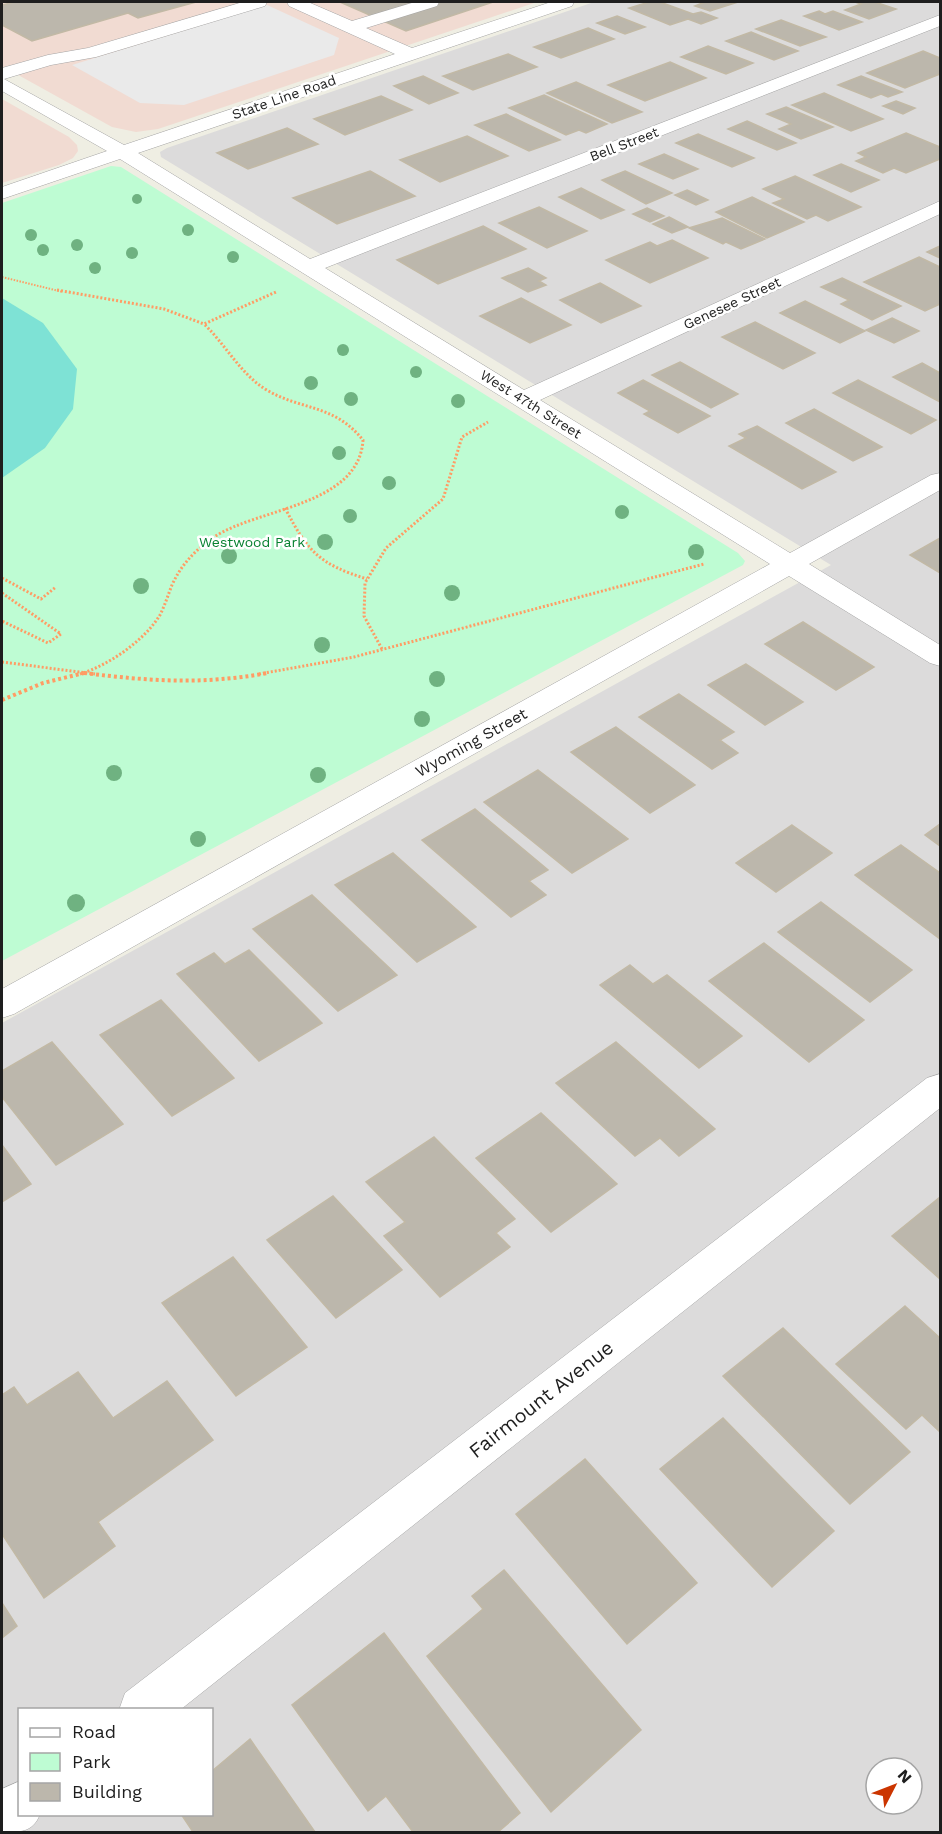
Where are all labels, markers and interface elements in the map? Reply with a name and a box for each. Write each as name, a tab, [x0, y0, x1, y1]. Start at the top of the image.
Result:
street label: State Line Road	[230, 72, 338, 122]
street label: Bell Street	[587, 124, 661, 164]
street label: Genesee Street	[681, 273, 783, 333]
street label: West 47th Street	[477, 366, 585, 442]
park label: Westwood Park	[199, 534, 305, 550]
street label: Wyoming Street	[412, 704, 531, 781]
street label: Fairmount Avenue	[464, 1335, 618, 1463]
legend	[18, 1708, 213, 1816]
text: Road	[72, 1721, 116, 1742]
text: Park	[72, 1751, 111, 1772]
north arrow	[864, 1756, 924, 1816]
text: N	[894, 1766, 916, 1787]
text: Building	[72, 1781, 142, 1802]

